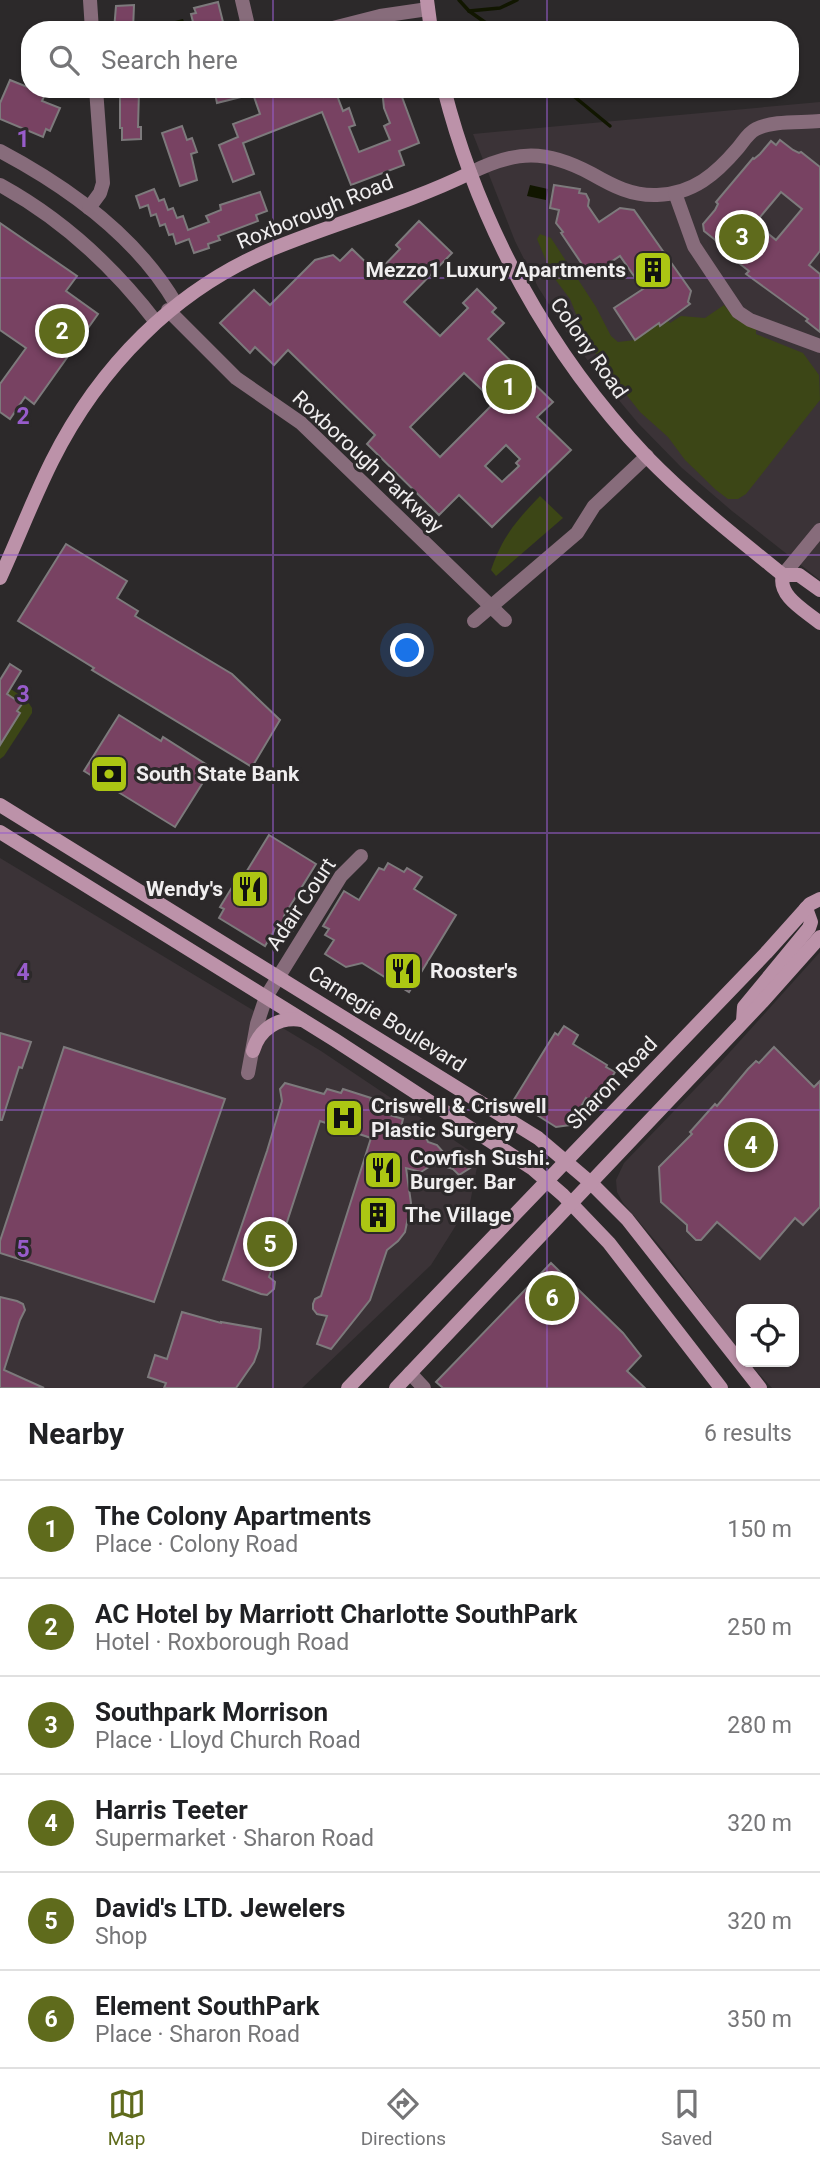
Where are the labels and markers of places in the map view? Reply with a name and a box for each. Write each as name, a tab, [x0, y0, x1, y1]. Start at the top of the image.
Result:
pin: 3	[719, 211, 765, 263]
building icon: Mezzo1 Luxury Apartments	[632, 249, 674, 291]
place label: Mezzo1 Luxury Apartments	[366, 258, 626, 282]
pin: 2	[39, 305, 85, 357]
pin: 1	[486, 361, 532, 413]
bank icon: South State Bank	[88, 753, 130, 795]
place label: South State Bank	[136, 762, 300, 786]
restaurant icon: Wendy's	[229, 868, 271, 910]
place label: Wendy's	[146, 877, 223, 901]
restaurant icon: Rooster's	[382, 950, 424, 992]
place label: Rooster's	[430, 959, 518, 983]
place label: Criswell & Criswell Plastic Surgery	[371, 1094, 547, 1142]
hospital icon: Criswell & Criswell Plastic Surgery	[323, 1097, 365, 1139]
pin: 4	[728, 1119, 774, 1171]
place label: Cowfish Sushi. Burger. Bar	[410, 1146, 550, 1194]
restaurant icon: Cowfish Sushi. Burger. Bar	[362, 1149, 404, 1191]
building icon: The Village	[357, 1194, 399, 1236]
place label: The Village	[405, 1203, 511, 1227]
pin: 5	[247, 1218, 293, 1270]
pin: 6	[529, 1272, 575, 1324]

